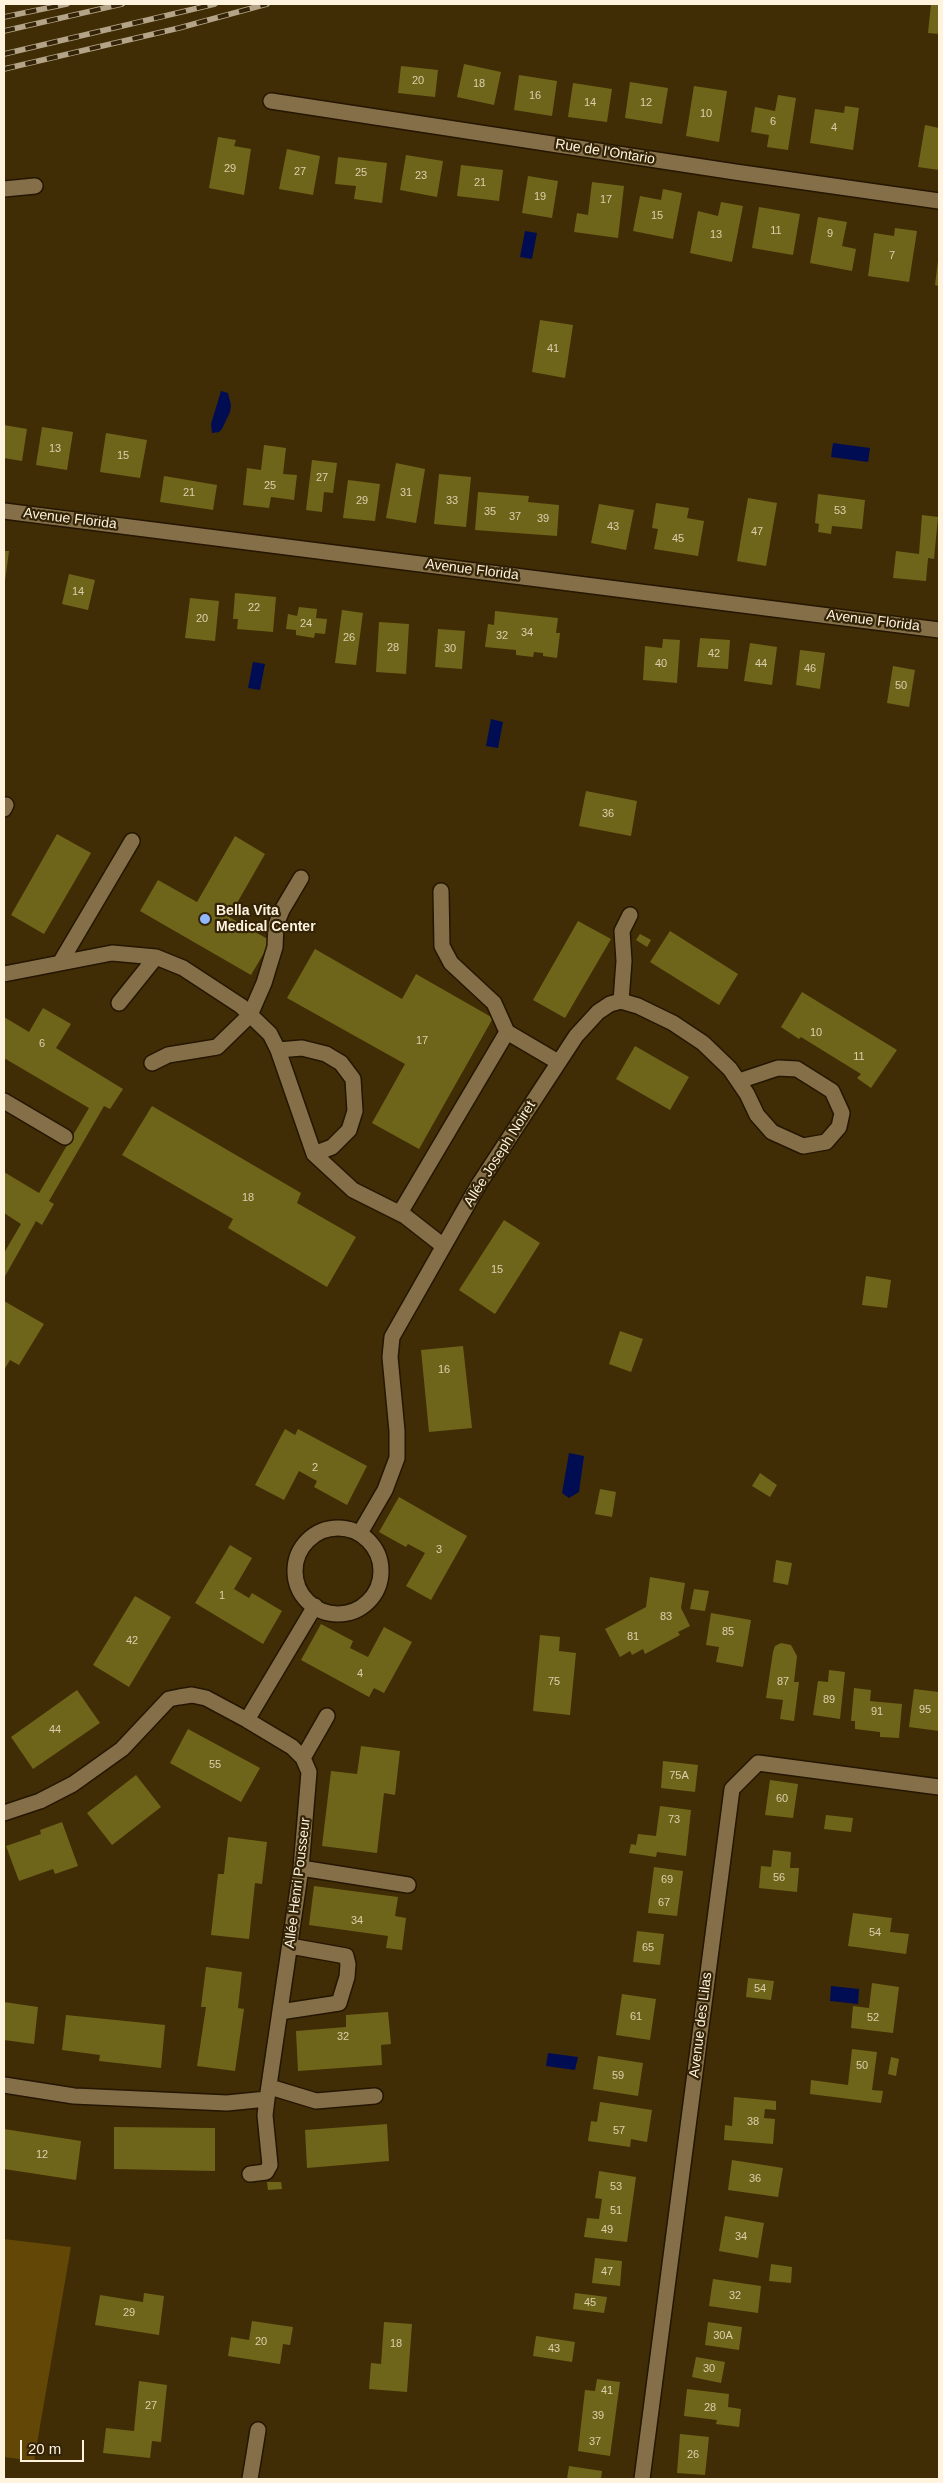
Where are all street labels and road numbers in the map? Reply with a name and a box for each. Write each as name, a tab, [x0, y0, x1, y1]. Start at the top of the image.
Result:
street label: Rue de l'Ontario	[554, 136, 656, 168]
street label: Avenue Florida	[22, 505, 118, 533]
street label: Avenue Florida	[424, 556, 520, 584]
street label: Avenue Florida	[825, 607, 921, 635]
street label: Allée Joseph Noiret	[461, 1098, 539, 1210]
street label: Allée Henri Pousseur	[282, 1817, 314, 1949]
street label: Avenue des Lilas	[686, 1971, 716, 2079]

